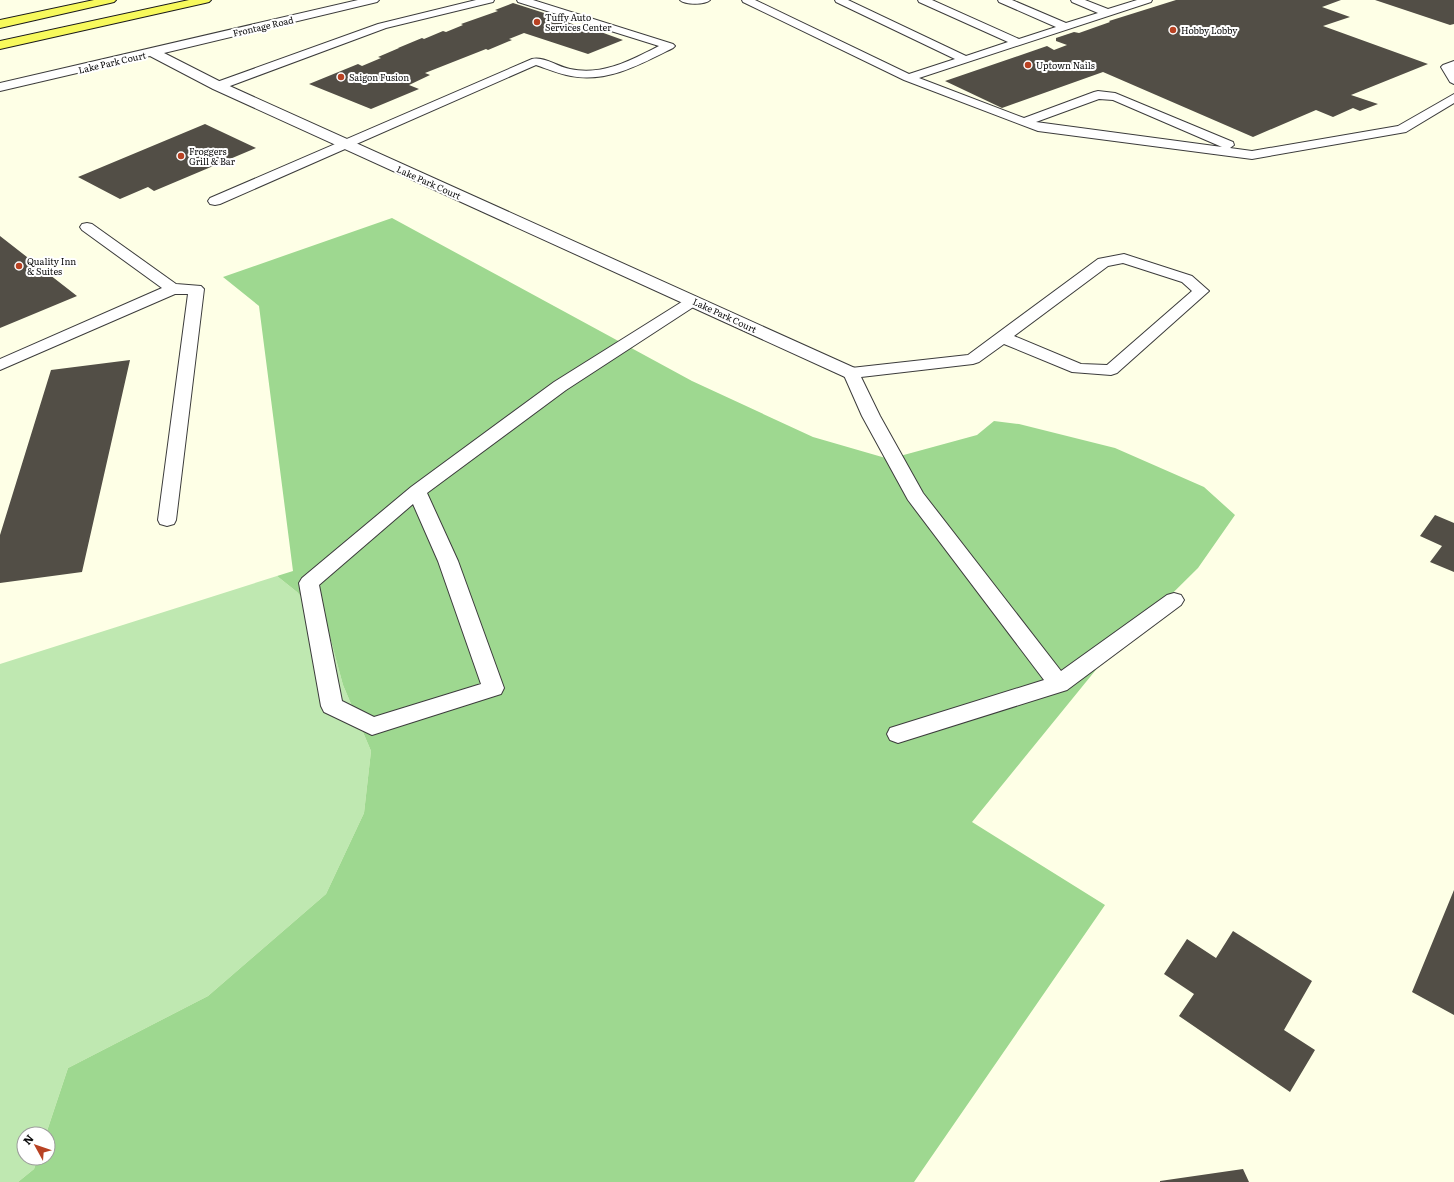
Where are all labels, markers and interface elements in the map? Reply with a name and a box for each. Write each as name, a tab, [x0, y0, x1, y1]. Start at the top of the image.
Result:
place label: Tuffy Auto Services Center	[545, 10, 612, 34]
street label: Frontage Road	[231, 12, 295, 40]
marker: Tuffy Auto Services Center	[532, 17, 542, 27]
place label: Hobby Lobby	[1181, 23, 1238, 37]
marker: Hobby Lobby	[1168, 25, 1178, 35]
street label: Lake Park Court	[77, 47, 148, 77]
place label: Uptown Nails	[1036, 58, 1095, 72]
marker: Uptown Nails	[1023, 60, 1033, 70]
place label: Saigon Fusion	[349, 70, 409, 84]
marker: Saigon Fusion	[336, 72, 346, 82]
place label: Froggers Grill & Bar	[189, 144, 236, 168]
marker: Froggers Grill & Bar	[176, 151, 186, 161]
street label: Lake Park Court	[395, 162, 464, 203]
place label: Quality Inn & Suites	[27, 254, 76, 278]
marker: Quality Inn & Suites	[14, 261, 24, 271]
street label: Lake Park Court	[691, 294, 760, 336]
north arrow	[16, 1126, 56, 1166]
text: N	[18, 1130, 37, 1148]

